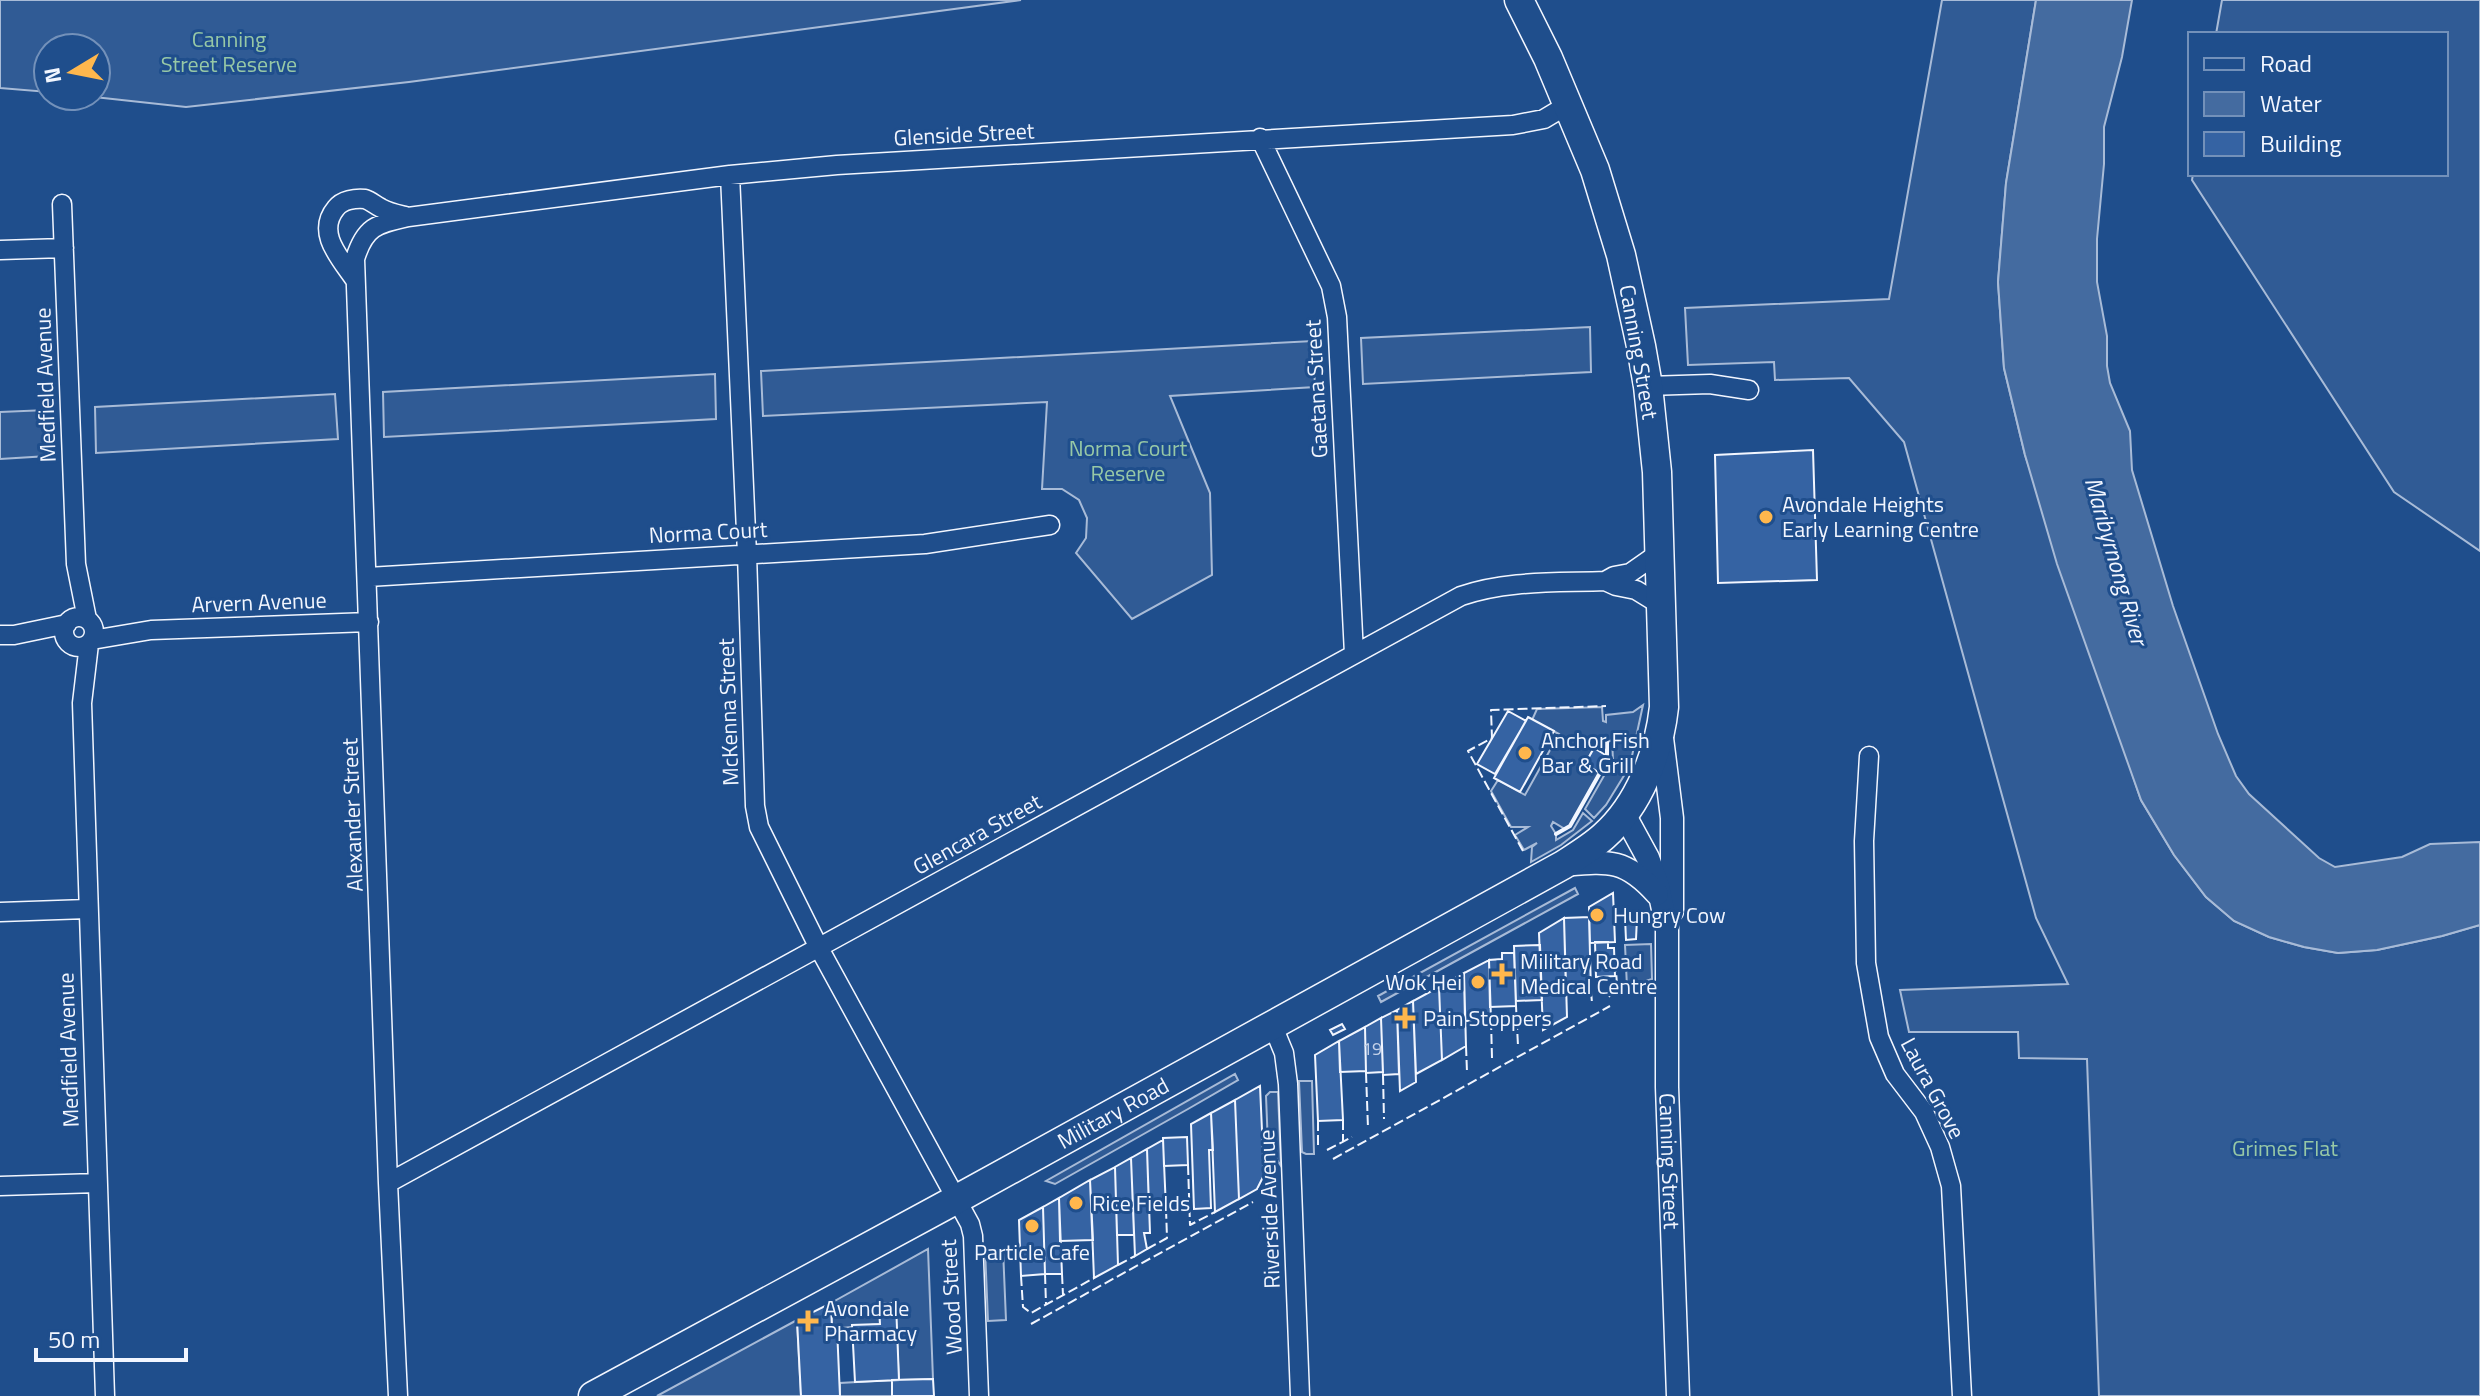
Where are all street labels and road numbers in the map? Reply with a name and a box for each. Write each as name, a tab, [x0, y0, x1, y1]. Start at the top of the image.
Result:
street label: Glenside Street	[893, 113, 1036, 155]
street label: Canning Street	[1610, 282, 1668, 422]
street label: Medfield Avenue	[25, 307, 65, 463]
street label: Gaetana Street	[1295, 319, 1337, 459]
street label: Norma Court	[648, 512, 768, 552]
street label: Arvern Avenue	[191, 583, 327, 621]
street label: McKenna Street	[708, 637, 748, 786]
street label: Alexander Street	[332, 737, 372, 892]
street label: Glencara Street	[906, 784, 1048, 883]
street label: Medfield Avenue	[48, 972, 88, 1128]
street label: Laura Grove	[1892, 1031, 1974, 1145]
street label: Military Road	[1051, 1069, 1175, 1158]
street label: Canning Street	[1650, 1092, 1689, 1230]
street label: Riverside Avenue	[1249, 1129, 1289, 1289]
street label: Wood Street	[931, 1238, 971, 1356]

